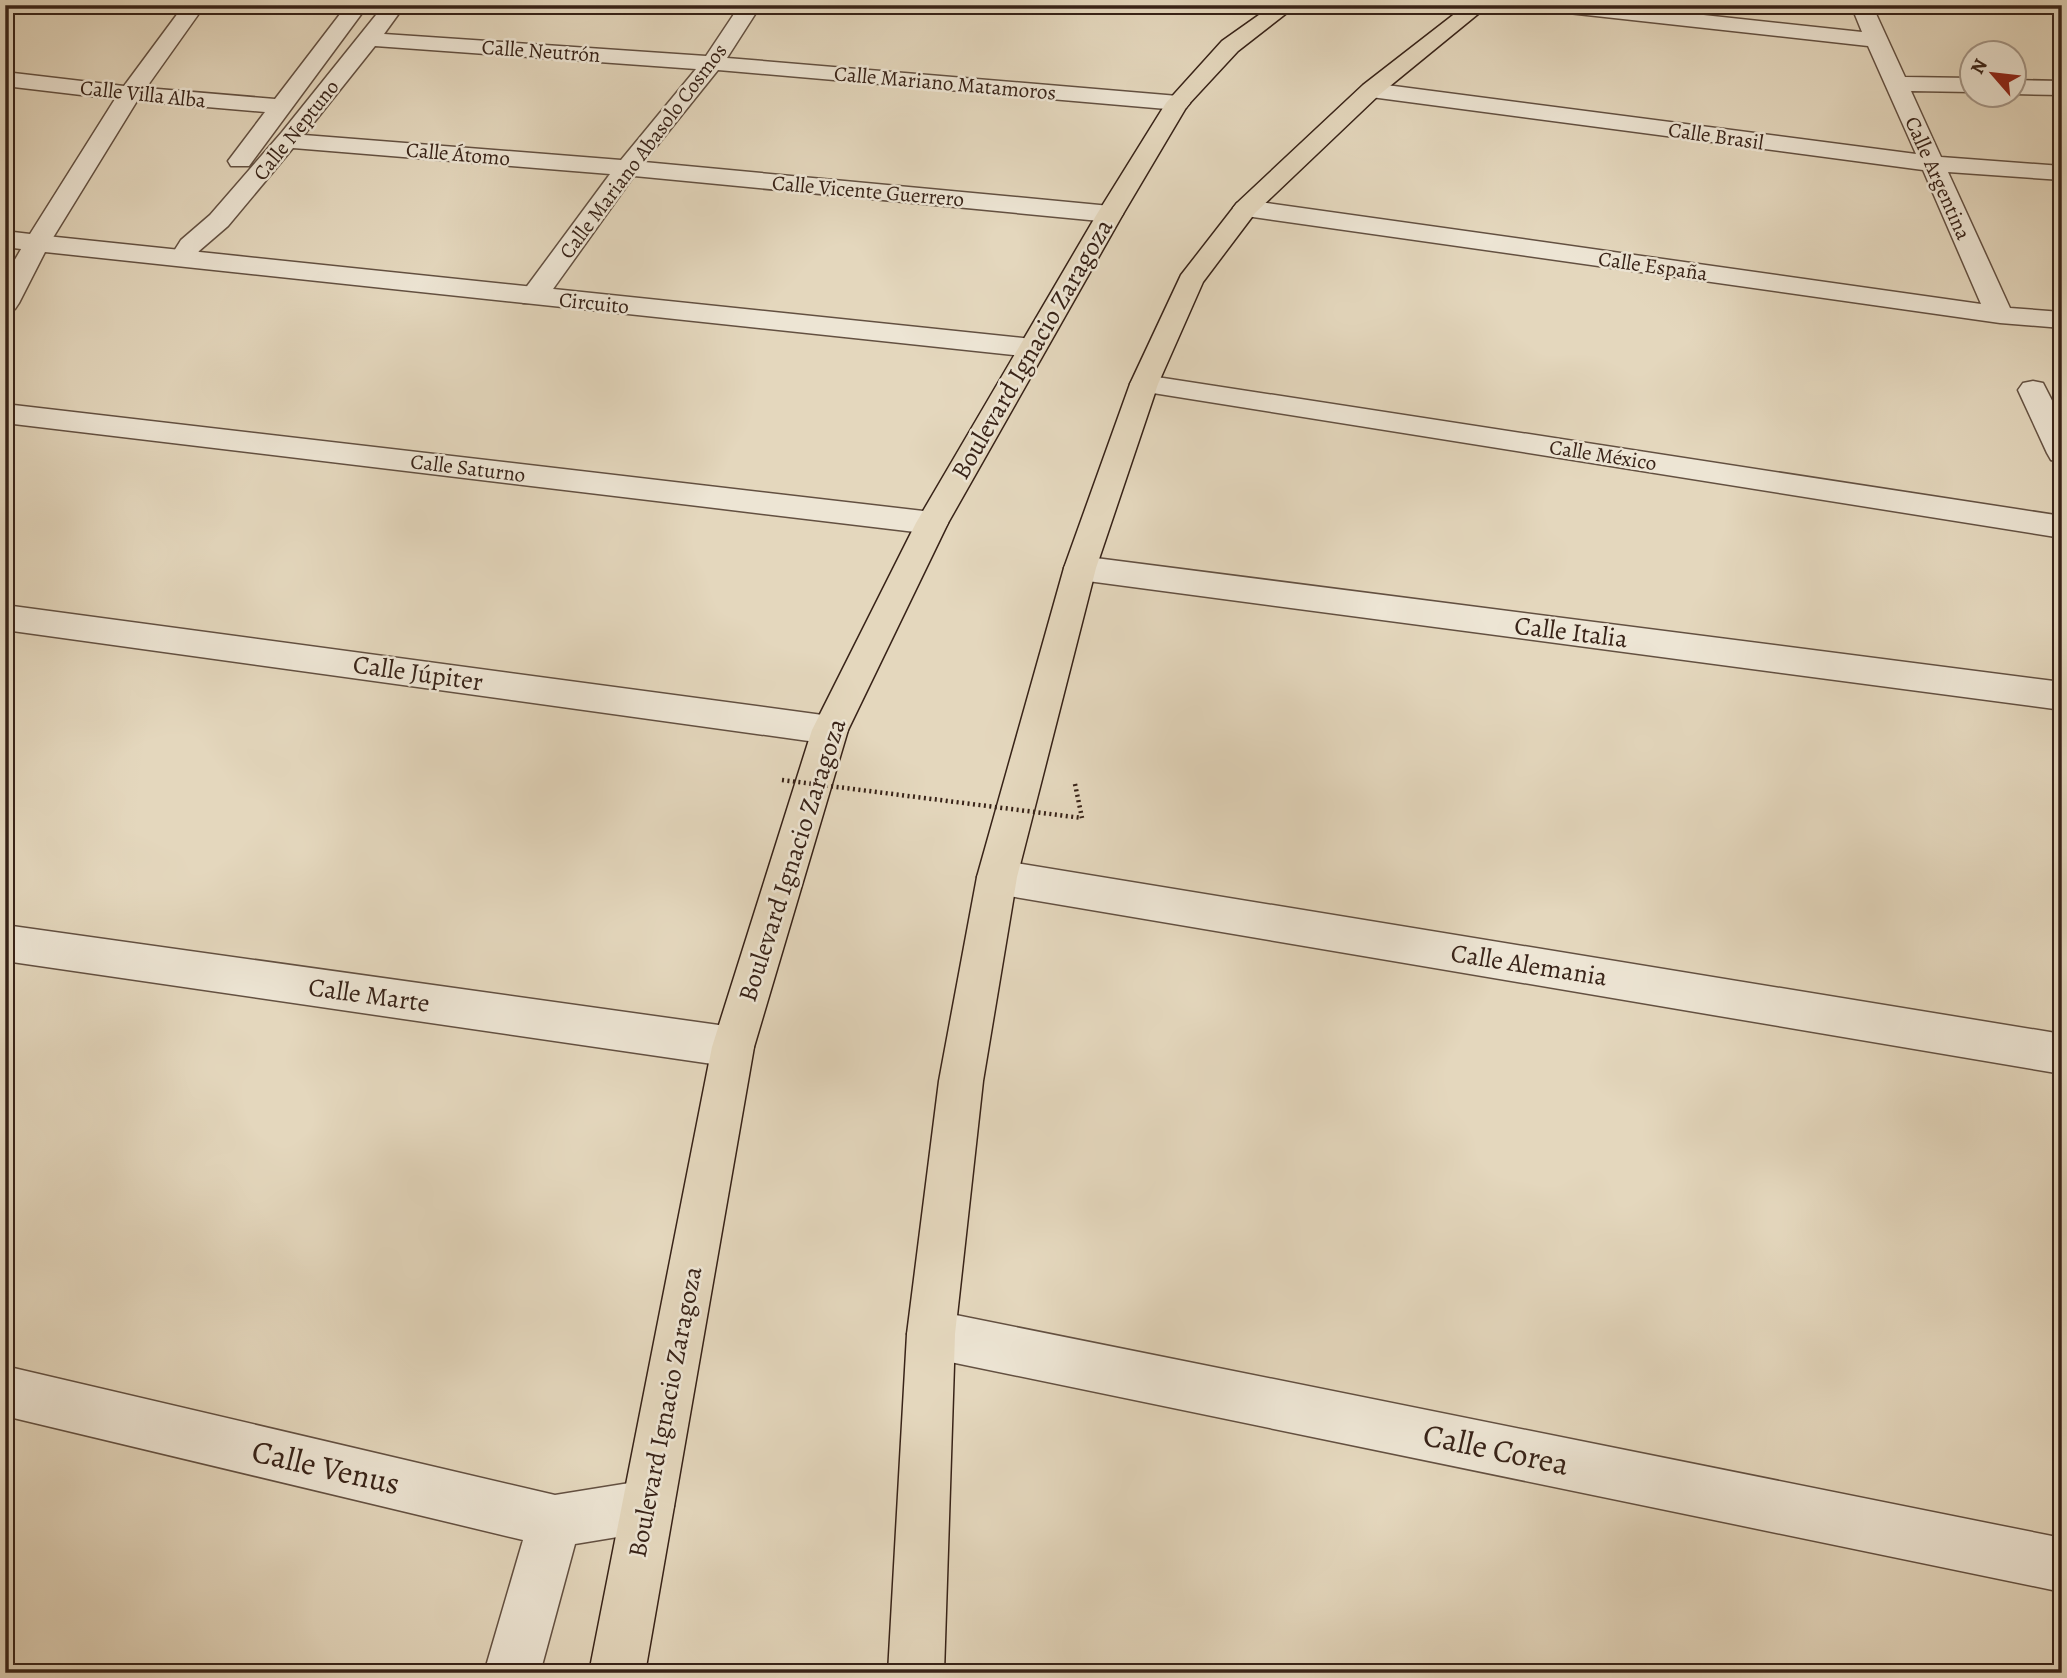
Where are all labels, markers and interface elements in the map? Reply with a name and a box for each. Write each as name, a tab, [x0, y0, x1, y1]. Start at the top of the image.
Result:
street label: Calle Neutrón	[481, 33, 601, 69]
street label: Calle Mariano Abasolo Cosmos	[553, 38, 733, 264]
north arrow	[1958, 38, 2028, 108]
text: N	[1964, 54, 1994, 79]
street label: Calle Mariano Matamoros	[833, 59, 1057, 107]
street label: Calle Villa Alba	[79, 73, 207, 115]
street label: Calle Neptuno	[247, 74, 345, 186]
street label: Calle Argentina	[1898, 112, 1978, 244]
street label: Calle Brasil	[1666, 115, 1766, 157]
street label: Calle Átomo	[405, 136, 511, 172]
street label: Calle Vicente Guerrero	[771, 169, 965, 213]
street label: Boulevard Ignacio Zaragoza	[943, 212, 1121, 486]
street label: Calle España	[1597, 244, 1710, 288]
street label: Circuito	[558, 285, 630, 321]
street label: Calle México	[1547, 433, 1659, 477]
street label: Calle Saturno	[409, 447, 527, 489]
street label: Calle Italia	[1512, 608, 1630, 656]
street label: Calle Júpiter	[351, 647, 485, 699]
street label: Boulevard Ignacio Zaragoza	[730, 714, 854, 1006]
street label: Calle Alemania	[1448, 935, 1610, 995]
street label: Calle Marte	[306, 969, 432, 1021]
street label: Boulevard Ignacio Zaragoza	[620, 1263, 710, 1561]
street label: Calle Corea	[1419, 1412, 1573, 1486]
street label: Calle Venus	[248, 1429, 404, 1505]

